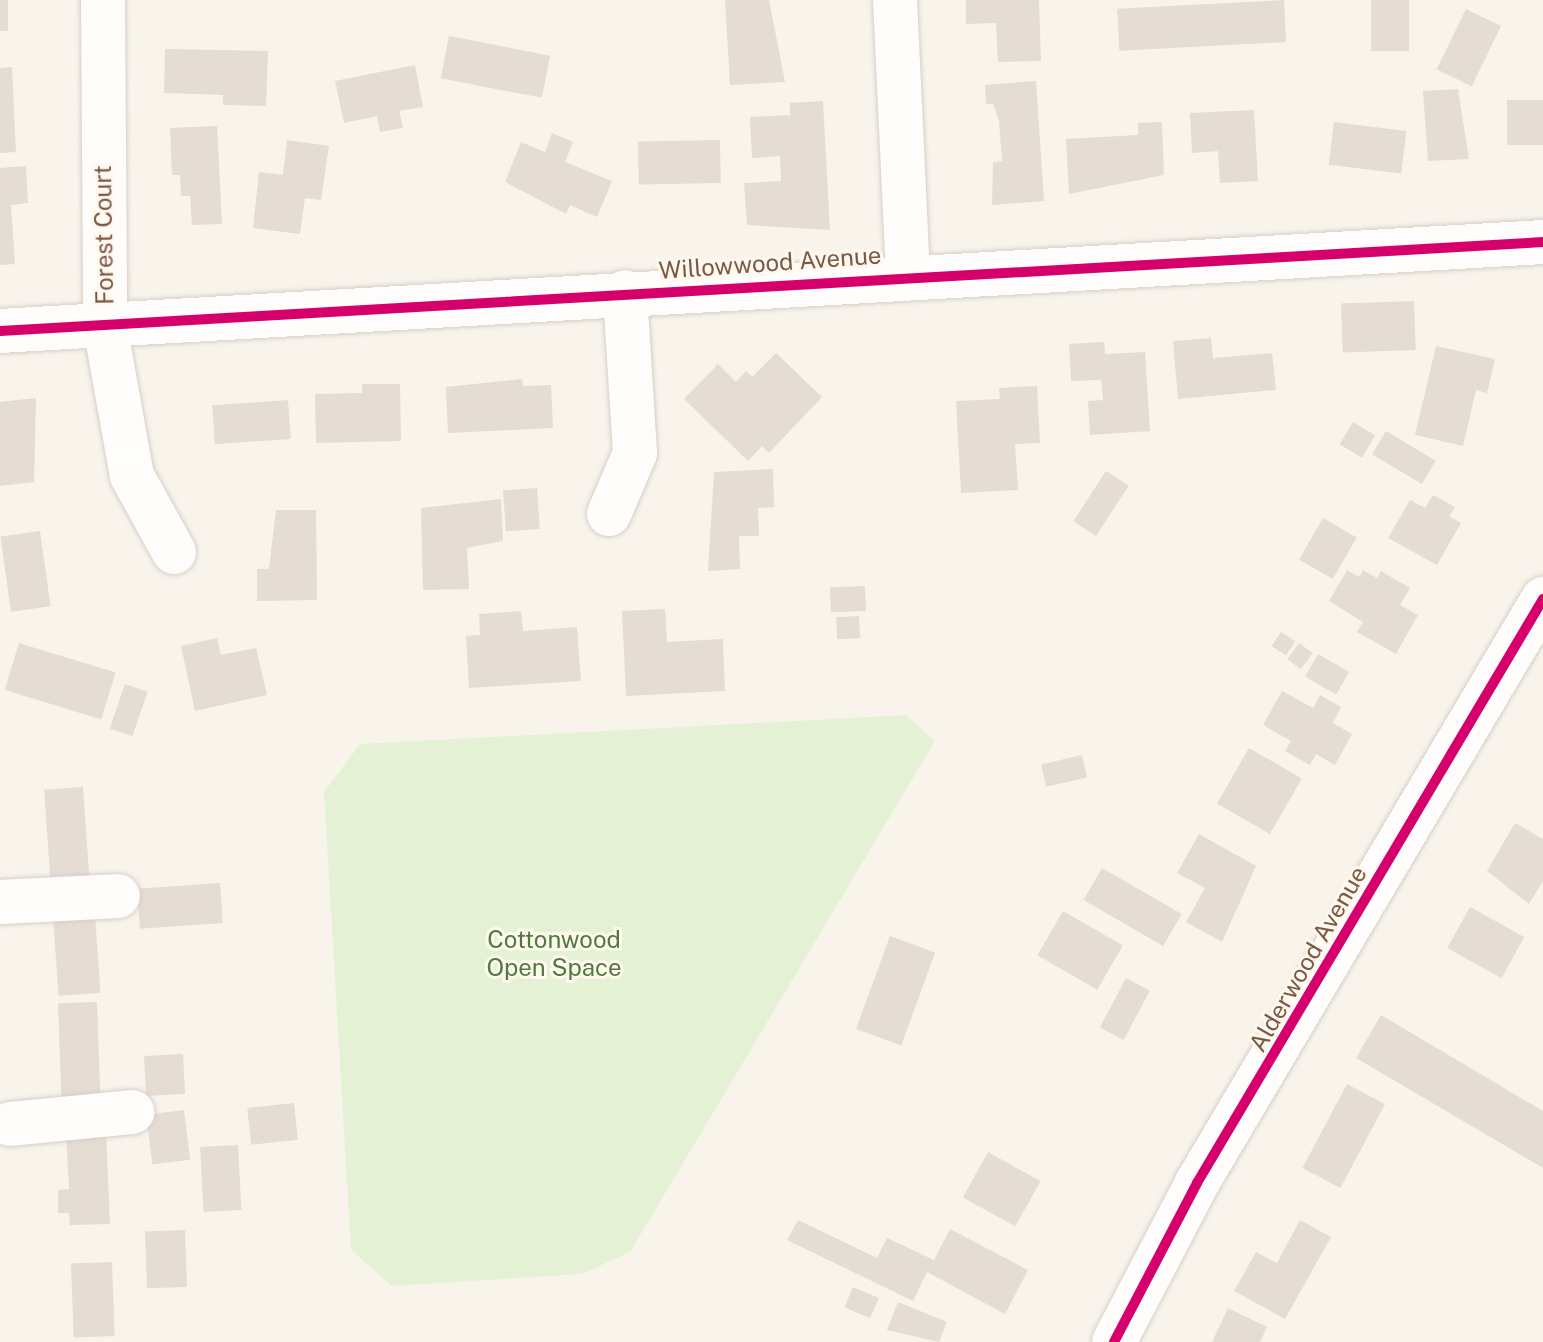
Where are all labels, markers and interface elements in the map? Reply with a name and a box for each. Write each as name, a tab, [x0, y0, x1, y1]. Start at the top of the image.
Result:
street label: Forest Court	[88, 165, 120, 305]
street label: Willowwood Avenue	[658, 241, 882, 285]
street label: Alderwood Avenue	[1243, 861, 1373, 1057]
park label: Cottonwood Open Space	[486, 926, 622, 982]

